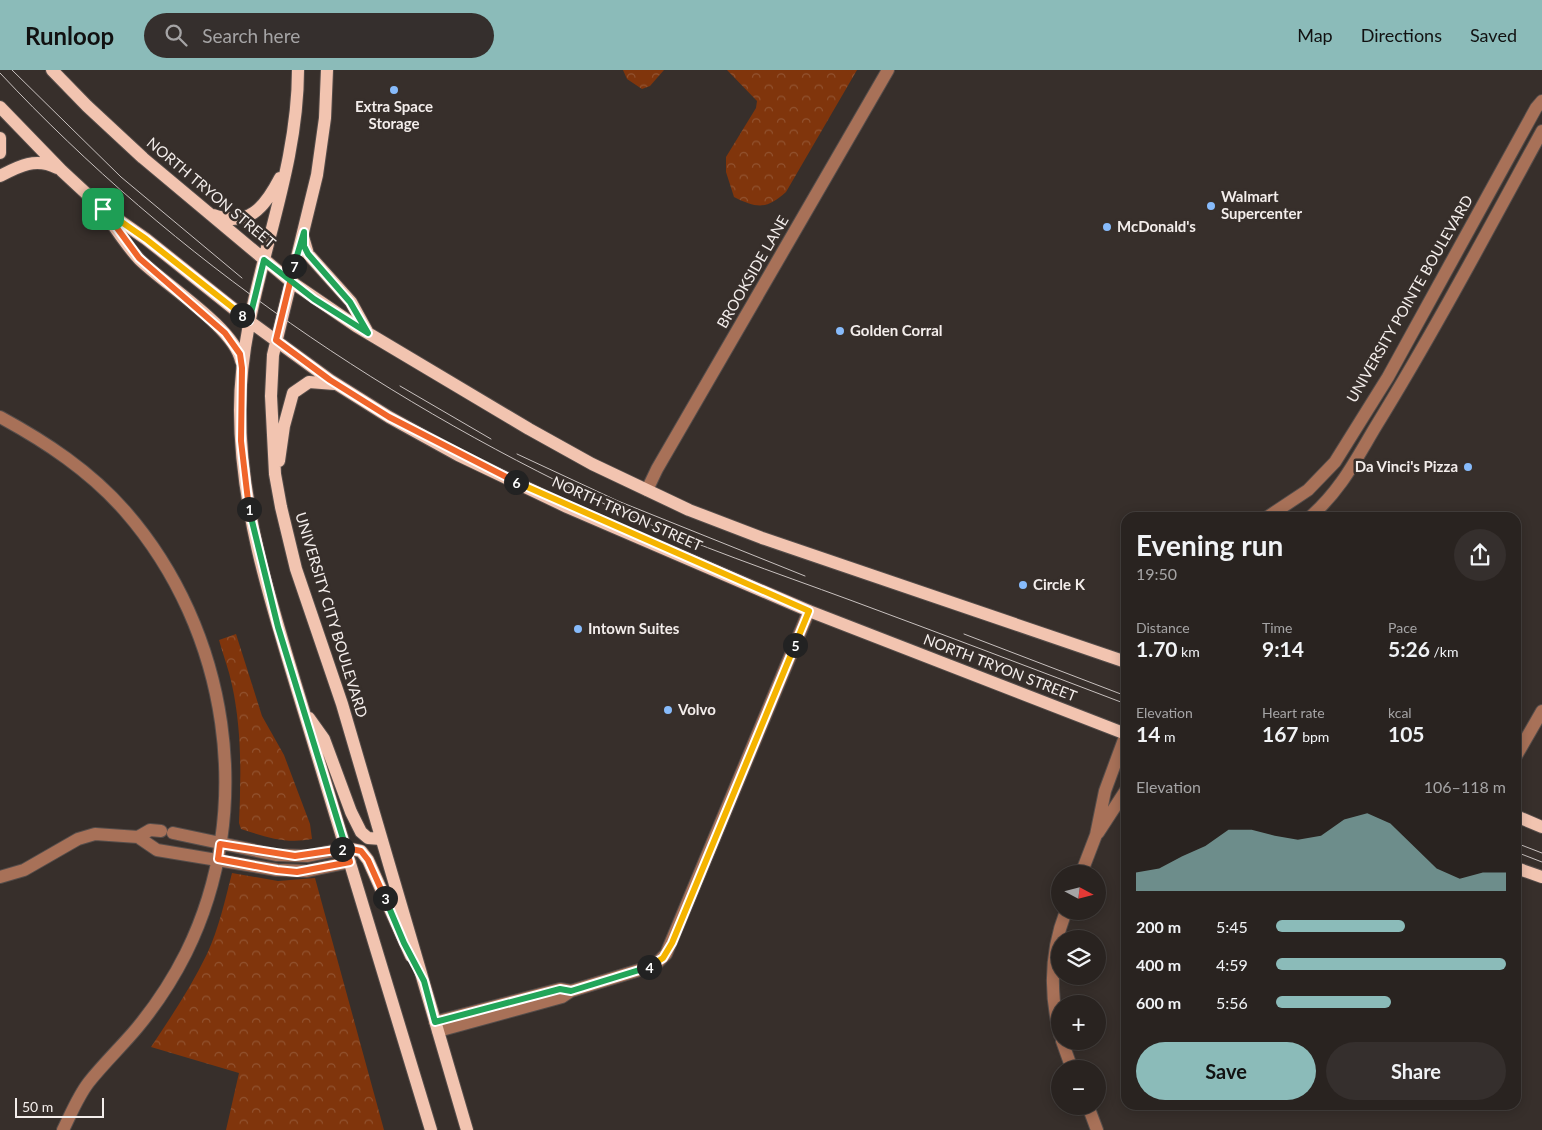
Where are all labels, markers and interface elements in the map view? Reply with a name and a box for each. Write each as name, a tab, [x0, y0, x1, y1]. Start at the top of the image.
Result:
search box	[144, 13, 494, 58]
text: Runloop	[25, 21, 114, 50]
icon: search	[162, 21, 190, 49]
text: Search here	[202, 24, 300, 47]
text: Map	[1297, 24, 1333, 46]
text: Directions	[1361, 24, 1442, 46]
text: Saved	[1470, 24, 1517, 46]
marker: Extra Space Storage	[388, 84, 400, 96]
place label: Extra Space Storage	[355, 97, 433, 132]
street label: NORTH TRYON STREET	[144, 133, 280, 252]
place label: Walmart Supercenter	[1221, 187, 1302, 222]
pin	[82, 188, 124, 230]
street label: UNIVERSITY POINTE BOULEVARD	[1342, 192, 1476, 405]
icon: arrive	[89, 195, 117, 223]
marker: Walmart Supercenter	[1205, 200, 1217, 212]
street label: BROOKSIDE LANE	[713, 212, 792, 331]
place label: McDonald's	[1117, 217, 1196, 235]
marker: McDonald's	[1101, 221, 1113, 233]
pin: 7	[282, 254, 306, 278]
text: 7	[290, 258, 299, 275]
pin: 8	[230, 302, 254, 328]
text: 8	[238, 307, 247, 324]
place label: Golden Corral	[850, 321, 943, 339]
marker: Golden Corral	[834, 325, 846, 337]
place label: Da Vinci's Pizza	[1355, 457, 1458, 475]
marker: Da Vinci's Pizza	[1462, 461, 1474, 473]
pin: 6	[504, 470, 528, 494]
street label: NORTH TRYON STREET	[549, 472, 706, 554]
text: 6	[512, 474, 521, 491]
pin: 1	[236, 496, 262, 522]
text: 1	[245, 501, 254, 518]
street label: UNIVERSITY CITY BOULEVARD	[292, 510, 372, 720]
text: Evening run	[1136, 528, 1283, 562]
button: share	[1454, 529, 1506, 581]
text: 19:50	[1136, 564, 1177, 583]
place label: Circle K	[1033, 575, 1086, 593]
marker: Circle K	[1017, 579, 1029, 591]
place label: Intown Suites	[588, 619, 680, 637]
text: Distance	[1136, 619, 1190, 636]
text: Time	[1262, 619, 1293, 636]
text: Pace	[1388, 619, 1417, 636]
marker: Intown Suites	[572, 623, 584, 635]
street label: NORTH TRYON STREET	[921, 630, 1080, 705]
pin: 5	[782, 632, 808, 658]
text: 1.70	[1136, 636, 1178, 661]
text: 9:14	[1262, 636, 1304, 661]
text: 5:26	[1388, 636, 1430, 661]
text: 5	[791, 637, 800, 654]
text: km	[1178, 643, 1200, 660]
text: /km	[1430, 643, 1459, 660]
place label: Volvo	[677, 700, 716, 718]
marker: Volvo	[662, 704, 674, 716]
text: Elevation	[1136, 704, 1193, 721]
text: Heart rate	[1262, 704, 1325, 721]
text: kcal	[1388, 704, 1412, 721]
text: 14	[1136, 721, 1160, 746]
text: 167	[1262, 721, 1299, 746]
text: 105	[1388, 721, 1425, 746]
text: m	[1160, 728, 1175, 745]
text: bpm	[1299, 728, 1329, 745]
text: Elevation	[1136, 777, 1201, 796]
text: 106–118 m	[1424, 777, 1506, 796]
pin: 2	[330, 836, 354, 862]
text: 2	[338, 841, 347, 858]
north arrow	[1051, 865, 1106, 920]
map controls	[1051, 865, 1106, 1115]
pin: 3	[372, 886, 398, 910]
text: 3	[381, 890, 390, 907]
text: 200 m	[1136, 917, 1181, 936]
text: 5:45	[1216, 917, 1248, 936]
button: layers	[1051, 930, 1106, 985]
pin: 4	[636, 954, 662, 980]
text: 400 m	[1136, 955, 1181, 974]
text: 4:59	[1216, 955, 1248, 974]
text: 4	[645, 959, 654, 976]
text: 600 m	[1136, 993, 1181, 1012]
text: 5:56	[1216, 993, 1248, 1012]
button: +	[1051, 995, 1106, 1050]
button: Save	[1136, 1042, 1316, 1100]
button: Share	[1326, 1042, 1506, 1100]
button: −	[1051, 1060, 1106, 1115]
scale bar	[15, 1095, 104, 1118]
text: 50 m	[22, 1098, 53, 1115]

